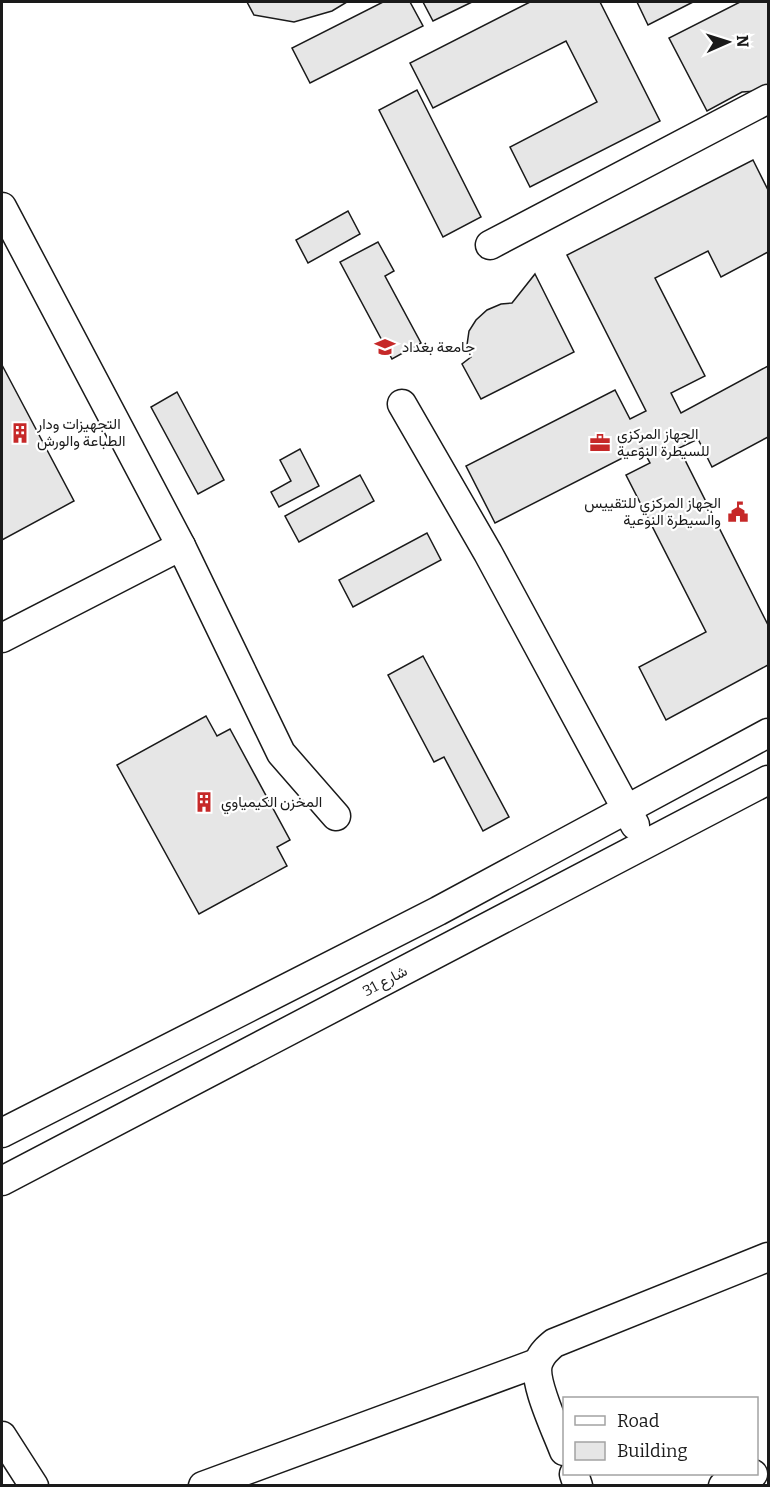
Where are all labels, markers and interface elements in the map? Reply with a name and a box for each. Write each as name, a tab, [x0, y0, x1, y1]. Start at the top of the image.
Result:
north arrow	[698, 12, 758, 72]
text: N	[733, 35, 752, 48]
school or university icon: جامعة بغداد	[373, 335, 397, 359]
place label: جامعة بغداد	[402, 338, 475, 356]
place label: التجهيزات ودار الطباعة والورش	[36, 415, 125, 451]
building icon: التجهيزات ودار الطباعة والورش	[8, 421, 32, 445]
place label: الجهاز المركزي للسيطرة النوعية	[617, 425, 710, 460]
office icon: الجهاز المركزي للسيطرة النوعية	[588, 431, 612, 455]
place label: الجهاز المركزي للتقييس والسيطرة النوعية	[584, 494, 721, 529]
public building icon: الجهاز المركزي للتقييس والسيطرة النوعية	[726, 500, 750, 524]
building icon: المخزن الكيمياوي	[192, 790, 216, 814]
place label: المخزن الكيمياوي	[221, 793, 322, 815]
street label: شارع 31	[360, 962, 411, 1002]
legend	[563, 1397, 758, 1475]
text: Road	[617, 1410, 660, 1432]
text: Building	[617, 1440, 688, 1462]

